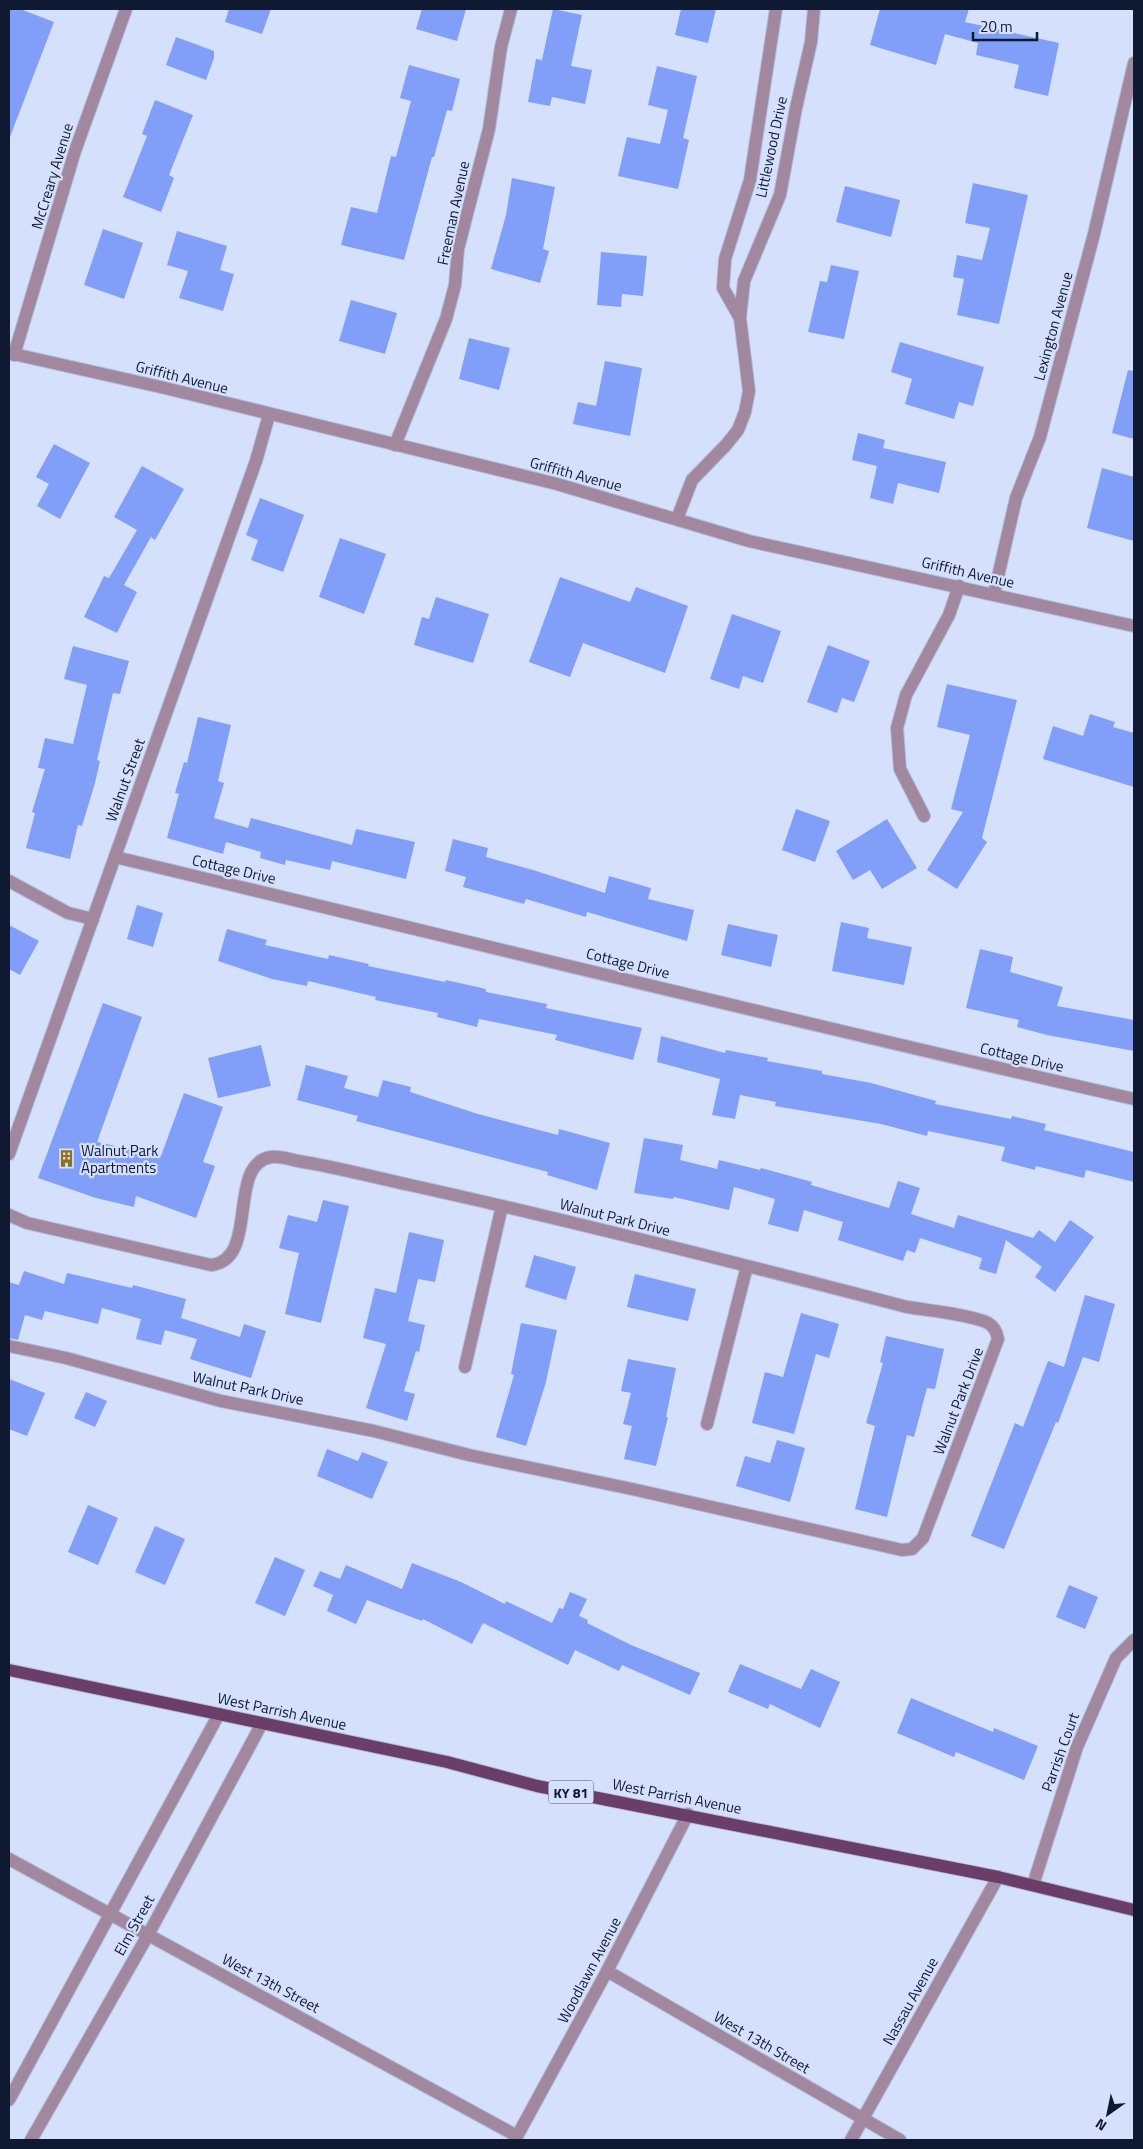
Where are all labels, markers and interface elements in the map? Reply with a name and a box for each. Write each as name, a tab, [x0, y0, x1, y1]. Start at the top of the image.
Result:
scale bar	[973, 10, 1037, 42]
text: 20 m	[980, 15, 1013, 38]
street label: Littlewood Drive	[749, 94, 793, 200]
street label: McCreary Avenue	[25, 120, 79, 232]
street label: Freeman Avenue	[431, 159, 475, 267]
street label: Lexington Avenue	[1027, 269, 1079, 383]
street label: Griffith Avenue	[133, 354, 231, 400]
street label: Griffith Avenue	[527, 451, 625, 497]
street label: Griffith Avenue	[919, 550, 1017, 594]
street label: Walnut Street	[99, 734, 151, 825]
street label: Cottage Drive	[190, 848, 278, 890]
street label: Cottage Drive	[584, 942, 672, 984]
street label: Cottage Drive	[978, 1036, 1066, 1078]
place label: Walnut Park Apartments	[81, 1139, 158, 1179]
building icon: Walnut Park Apartments	[57, 1149, 77, 1169]
street label: Walnut Park Drive	[557, 1192, 673, 1242]
street label: Walnut Park Drive	[927, 1344, 989, 1458]
street label: Walnut Park Drive	[190, 1365, 306, 1411]
street label: West Parrish Avenue	[215, 1686, 349, 1736]
street label: Parrish Court	[1035, 1709, 1085, 1795]
street label: West Parrish Avenue	[610, 1772, 744, 1820]
road number: KY 81	[548, 1780, 594, 1804]
street label: Elm Street	[108, 1890, 160, 1960]
street label: Woodlawn Avenue	[551, 1913, 627, 2027]
street label: West 13th Street	[218, 1947, 325, 2019]
street label: Nassau Avenue	[876, 1953, 944, 2049]
street label: West 13th Street	[709, 2005, 815, 2079]
north arrow	[1083, 2089, 1133, 2139]
text: N	[1091, 2114, 1110, 2137]

